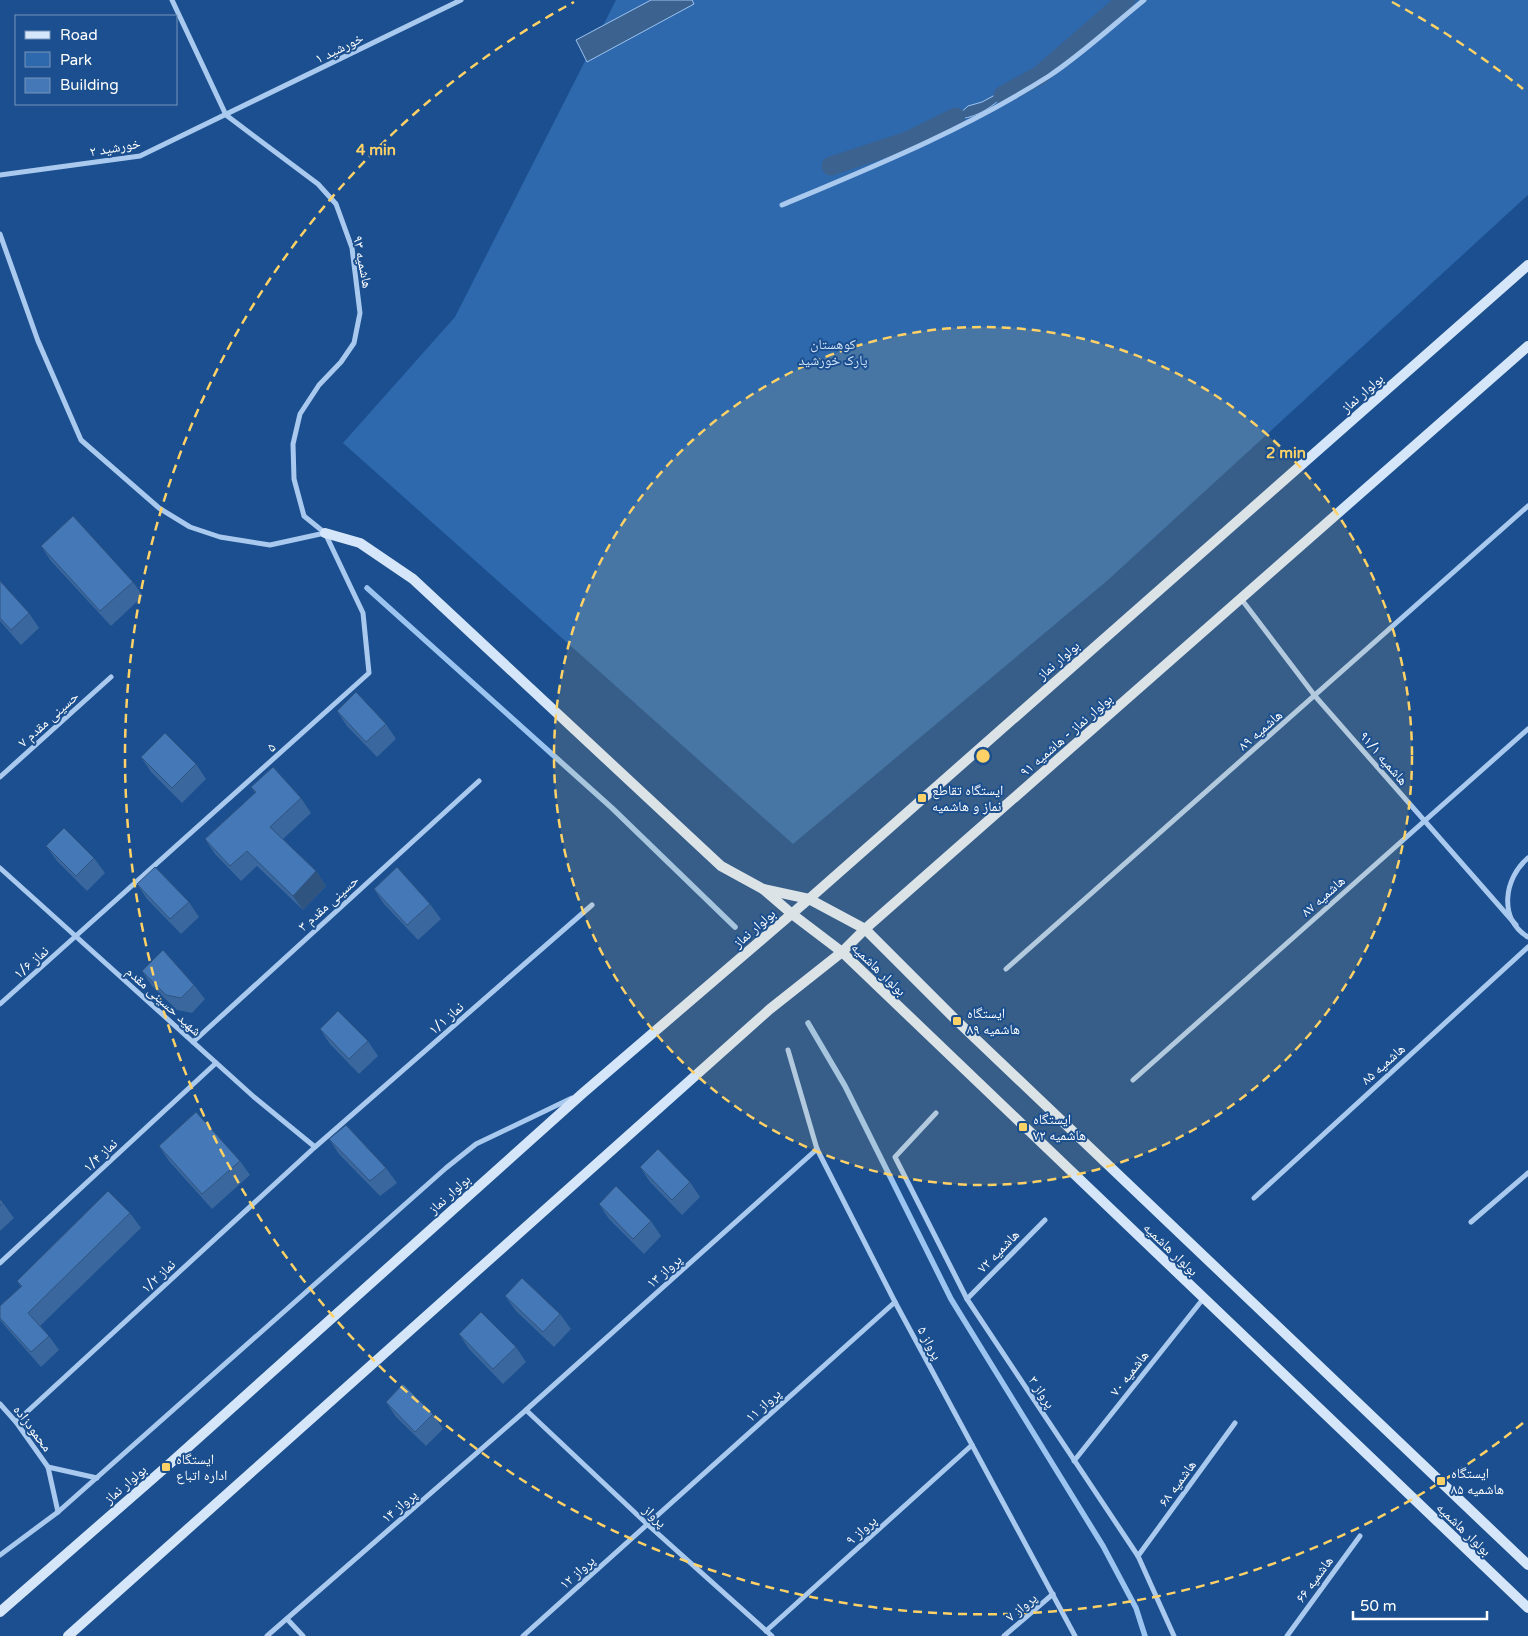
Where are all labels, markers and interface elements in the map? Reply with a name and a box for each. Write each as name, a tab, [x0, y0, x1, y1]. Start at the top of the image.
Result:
legend	[15, 15, 178, 105]
text: Road	[60, 26, 98, 44]
street label: خورشید ۱	[312, 29, 366, 67]
text: Park	[60, 51, 92, 69]
text: Building	[60, 76, 119, 94]
street label: خورشید ۲	[88, 135, 142, 160]
text: 4 min	[356, 141, 396, 159]
street label: هاشمیه ۹۳	[349, 234, 376, 290]
park label: کوهستان پارک خورشید	[798, 336, 868, 369]
street label: بولوار نماز	[1337, 370, 1387, 417]
text: 2 min	[1266, 444, 1306, 462]
street label: بولوار نماز	[1033, 637, 1083, 684]
street label: حسینی مقدم ۷	[14, 688, 83, 752]
street label: بولوار نماز - هاشمیه ۹۱	[1017, 690, 1116, 780]
street label: هاشمیه ۸۹	[1235, 706, 1286, 754]
street label: هاشمیه ۹۱/۱	[1356, 728, 1412, 789]
street label: ۵	[263, 739, 279, 756]
centre of rings	[974, 747, 992, 765]
place label: ایستگاه تقاطع نماز و هاشمیه	[932, 782, 1003, 815]
marker: ایستگاه تقاطع نماز و هاشمیه	[916, 792, 928, 804]
street label: حسینی مقدم ۳	[294, 872, 363, 936]
street label: هاشمیه ۸۷	[1298, 872, 1349, 920]
street label: بولوار نماز	[729, 905, 779, 952]
street label: بولوار هاشمیه	[848, 939, 910, 1000]
street label: نماز ۱/۶	[10, 942, 52, 982]
street label: شهید حسینی مقدم	[122, 963, 205, 1040]
street label: نماز ۱/۱	[425, 998, 467, 1038]
place label: ایستگاه هاشمیه ۸۹	[967, 1005, 1020, 1038]
marker: ایستگاه هاشمیه ۸۹	[951, 1015, 963, 1027]
street label: هاشمیه ۸۵	[1358, 1040, 1409, 1088]
place label: ایستگاه هاشمیه ۷۲	[1033, 1111, 1086, 1144]
marker: ایستگاه هاشمیه ۷۲	[1017, 1121, 1029, 1133]
street label: نماز ۱/۴	[80, 1135, 121, 1176]
street label: بولوار نماز	[424, 1171, 474, 1218]
street label: بولوار هاشمیه	[1140, 1219, 1202, 1280]
street label: هاشمیه ۷۲	[974, 1226, 1023, 1276]
street label: پرواز ۱۳	[643, 1251, 686, 1292]
street label: نماز ۱/۲	[138, 1256, 179, 1297]
street label: پرواز ۵	[914, 1323, 946, 1363]
street label: هاشمیه ۷۰	[1106, 1347, 1152, 1400]
street label: پرواز ۳	[1024, 1373, 1059, 1412]
street label: پرواز ۱۱	[742, 1385, 785, 1426]
street label: محمودزاده	[10, 1402, 56, 1455]
place label: ایستگاه اداره اتباع	[176, 1451, 227, 1485]
street label: هاشمیه ۶۸	[1155, 1457, 1200, 1510]
street label: بولوار نماز	[100, 1461, 150, 1508]
marker: ایستگاه اداره اتباع	[160, 1461, 172, 1473]
place label: ایستگاه هاشمیه ۸۵	[1451, 1465, 1504, 1498]
marker: ایستگاه هاشمیه ۸۵	[1435, 1475, 1447, 1487]
street label: پرواز ۱۴	[378, 1486, 421, 1527]
street label: بولوار هاشمیه	[1433, 1499, 1495, 1560]
street label: پرواز	[639, 1501, 670, 1532]
street label: پرواز ۹	[842, 1512, 881, 1549]
street label: پرواز ۱۲	[556, 1552, 599, 1593]
street label: هاشمیه ۶۶	[1292, 1553, 1337, 1606]
scale bar	[1353, 1588, 1487, 1620]
street label: پرواز ۷	[1002, 1589, 1041, 1625]
text: 50 m	[1360, 1597, 1397, 1615]

